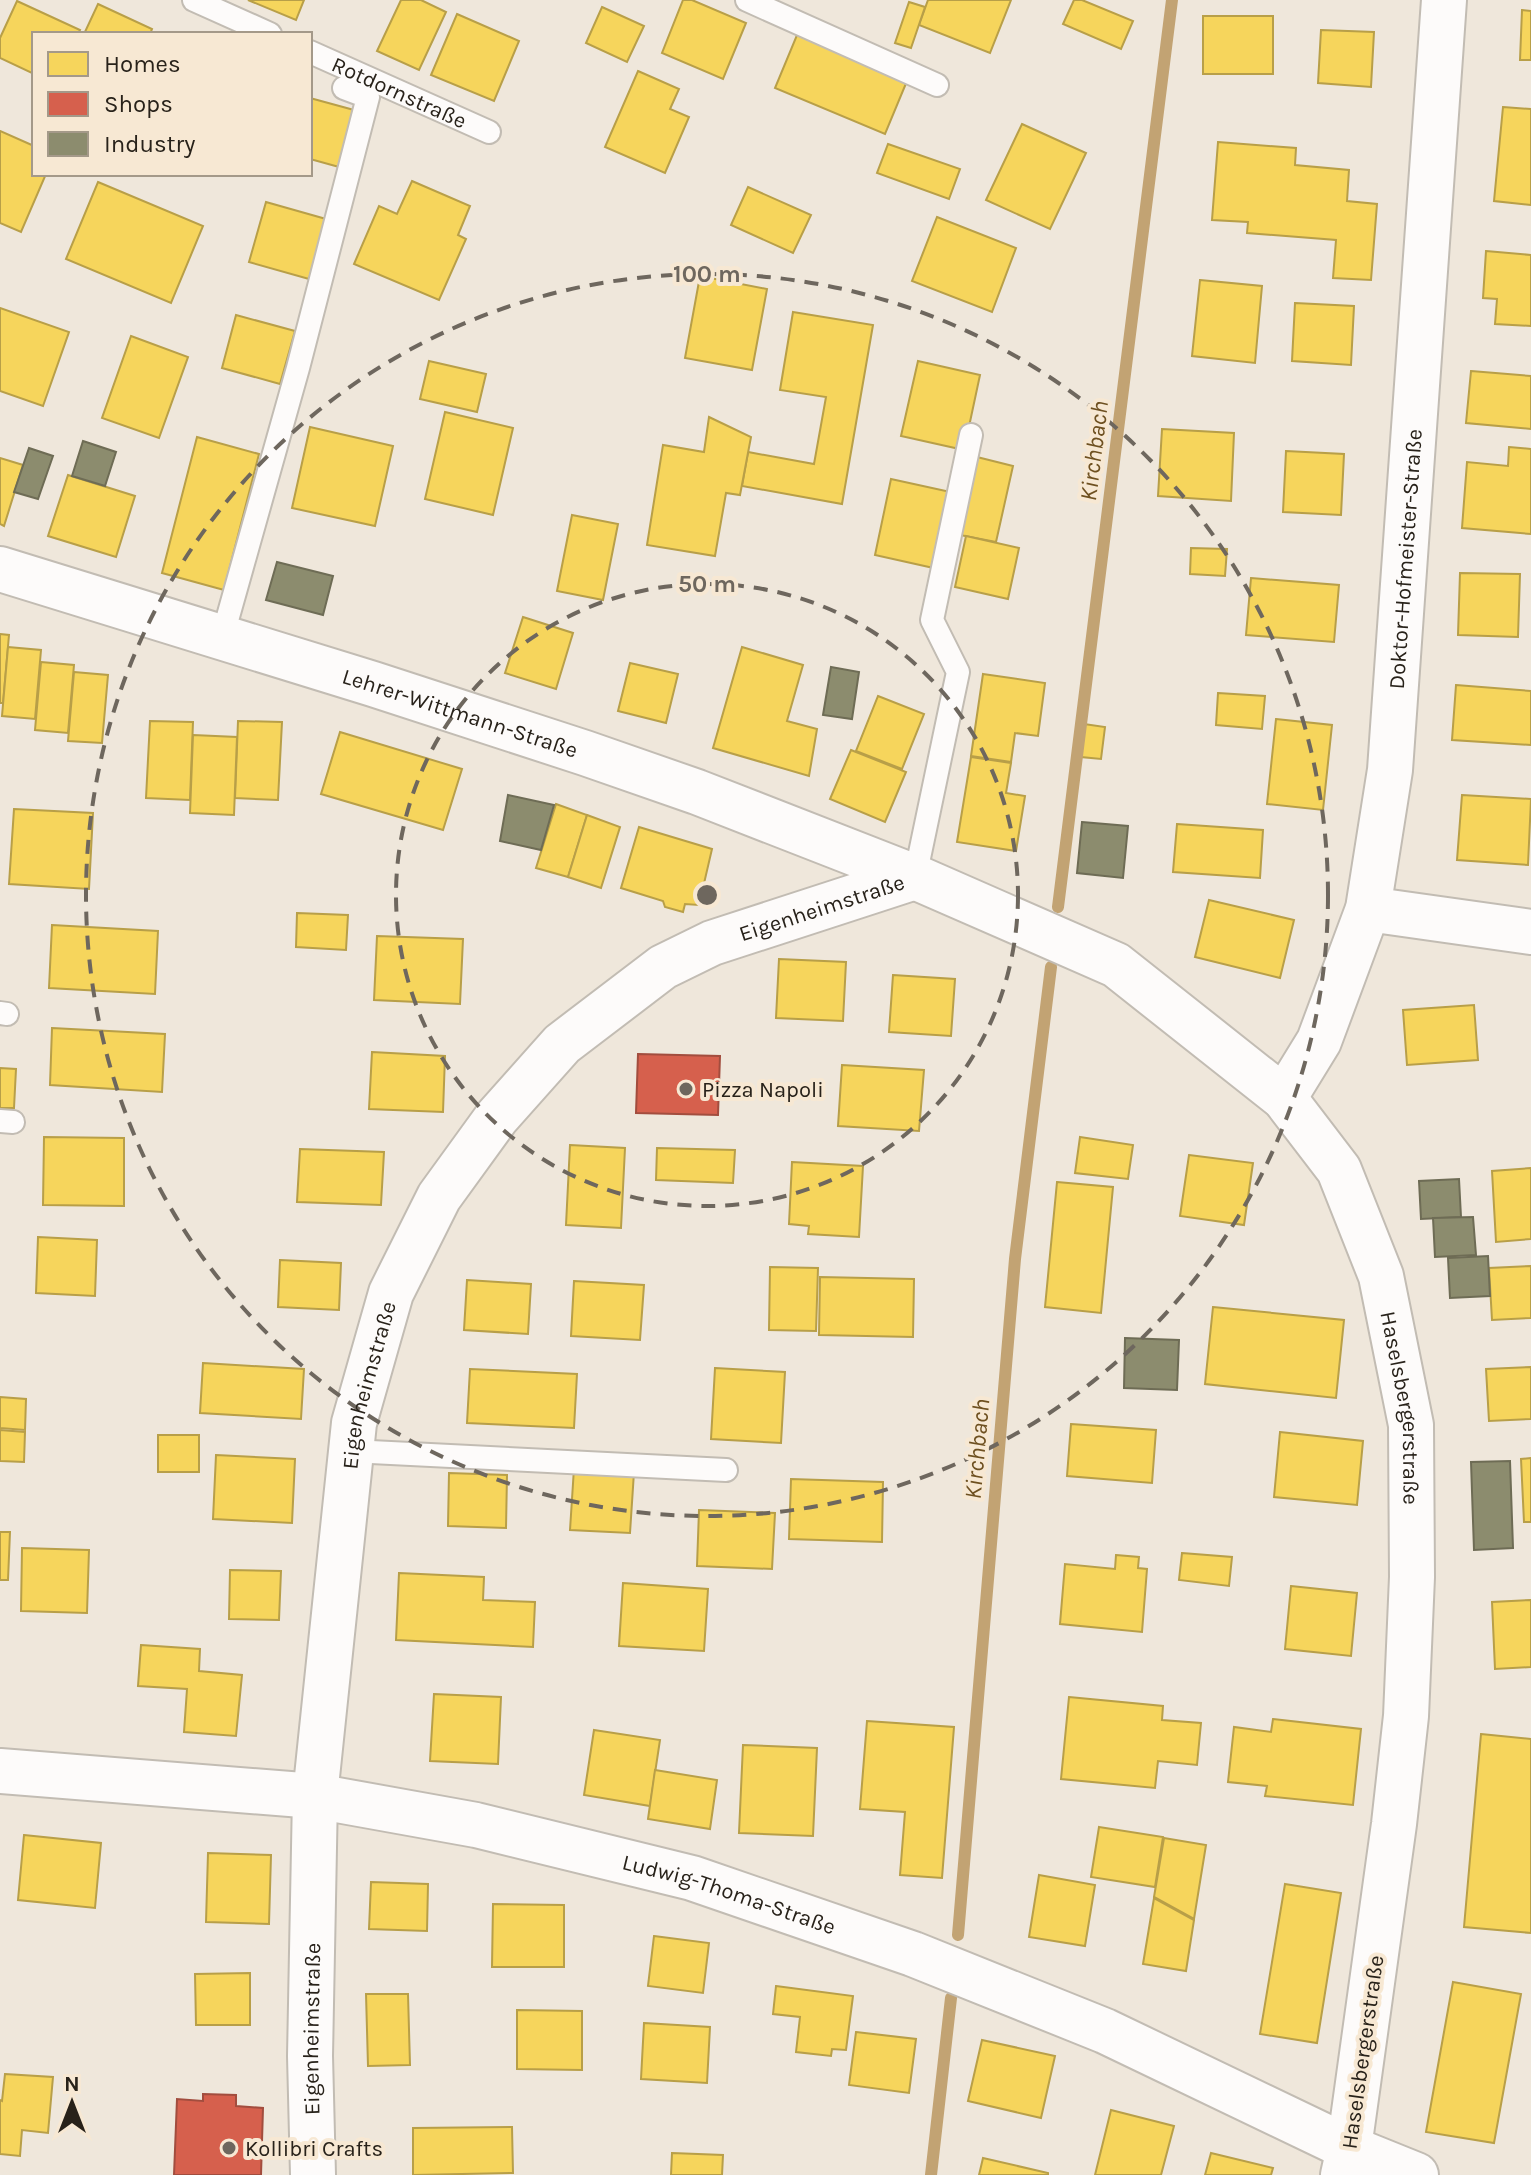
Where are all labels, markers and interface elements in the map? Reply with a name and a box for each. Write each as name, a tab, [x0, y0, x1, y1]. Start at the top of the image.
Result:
legend	[32, 32, 312, 176]
text: Homes	[104, 50, 181, 78]
street label: Rotdornstraße	[328, 51, 470, 134]
text: Shops	[104, 90, 173, 118]
text: Industry	[104, 130, 195, 158]
text: 100 m	[673, 260, 741, 288]
water label: Kirchbach	[1074, 399, 1114, 503]
street label: Doktor-Hofmeister-Straße	[1384, 428, 1428, 690]
text: 50 m	[678, 570, 736, 598]
street label: Lehrer-Wittmann-Straße	[339, 663, 581, 764]
street label: Eigenheimstraße	[736, 869, 908, 947]
centre of rings	[693, 881, 721, 909]
place label: Pizza Napoli	[702, 1077, 824, 1103]
marker: Pizza Napoli	[677, 1080, 695, 1098]
street label: Eigenheimstraße	[337, 1298, 402, 1471]
street label: Haselsbergerstraße	[1374, 1309, 1424, 1505]
water label: Kirchbach	[959, 1398, 995, 1500]
street label: Ludwig-Thoma-Straße	[620, 1849, 839, 1940]
street label: Eigenheimstraße	[298, 1943, 326, 2116]
street label: Haselsbergerstraße	[1336, 1953, 1389, 2151]
north arrow	[32, 2063, 112, 2143]
text: N	[64, 2071, 80, 2097]
place label: Kollibri Crafts	[245, 2136, 383, 2162]
marker: Kollibri Crafts	[220, 2139, 238, 2157]

